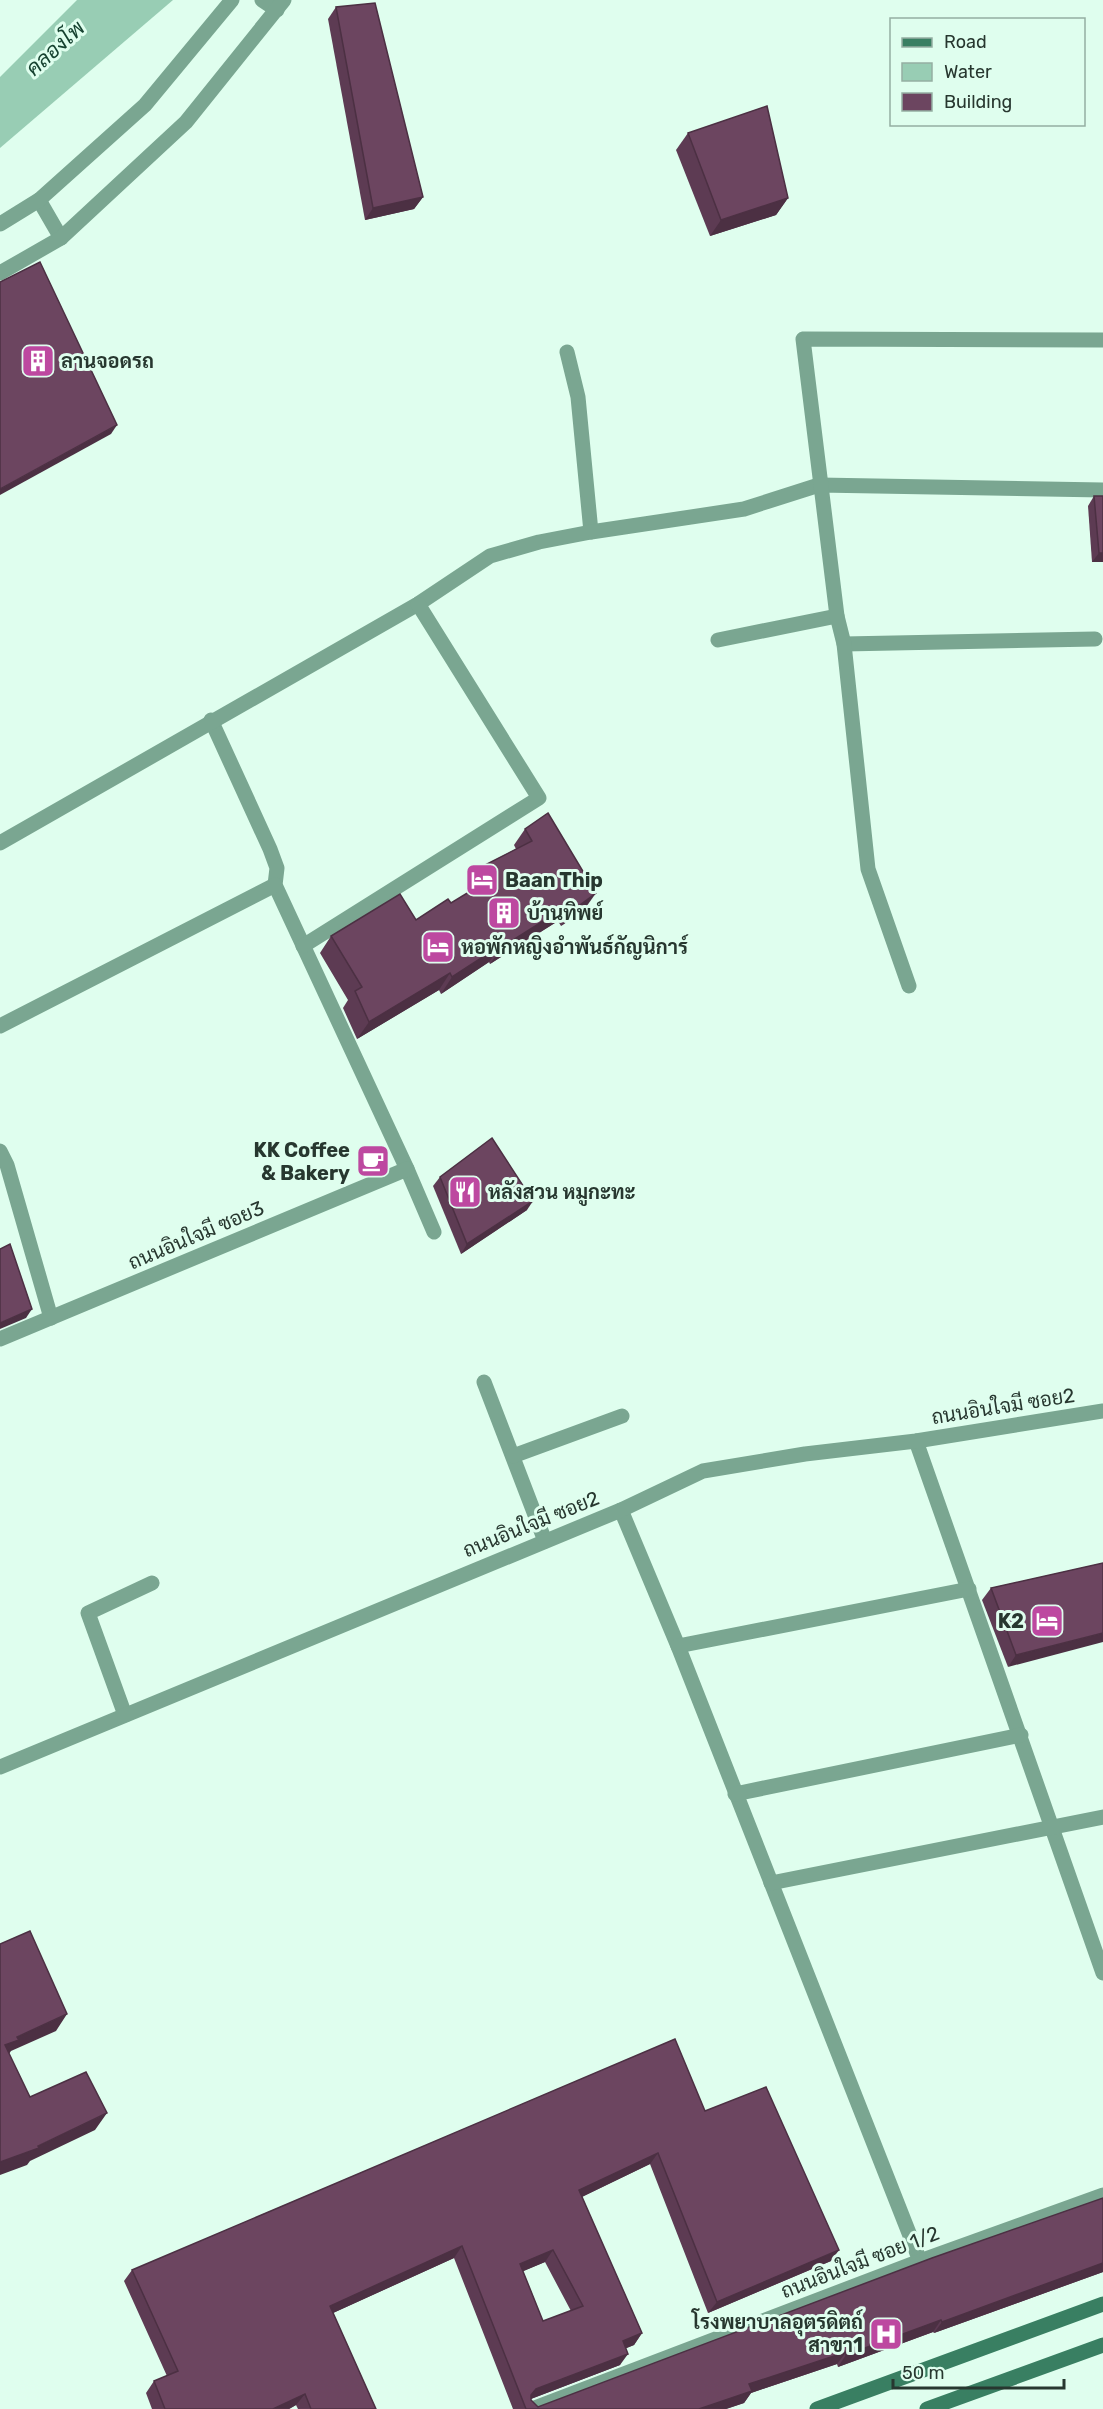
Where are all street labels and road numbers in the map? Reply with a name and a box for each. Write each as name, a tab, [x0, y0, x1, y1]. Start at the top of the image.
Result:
street label: ถนนอินใจมี ซอย3	[124, 1195, 267, 1274]
street label: ถนนอินใจมี ซอย2	[930, 1382, 1076, 1429]
street label: ถนนอินใจมี ซอย2	[459, 1485, 603, 1562]
street label: ถนนอินใจมี ซอย 1/2	[777, 2220, 942, 2303]

